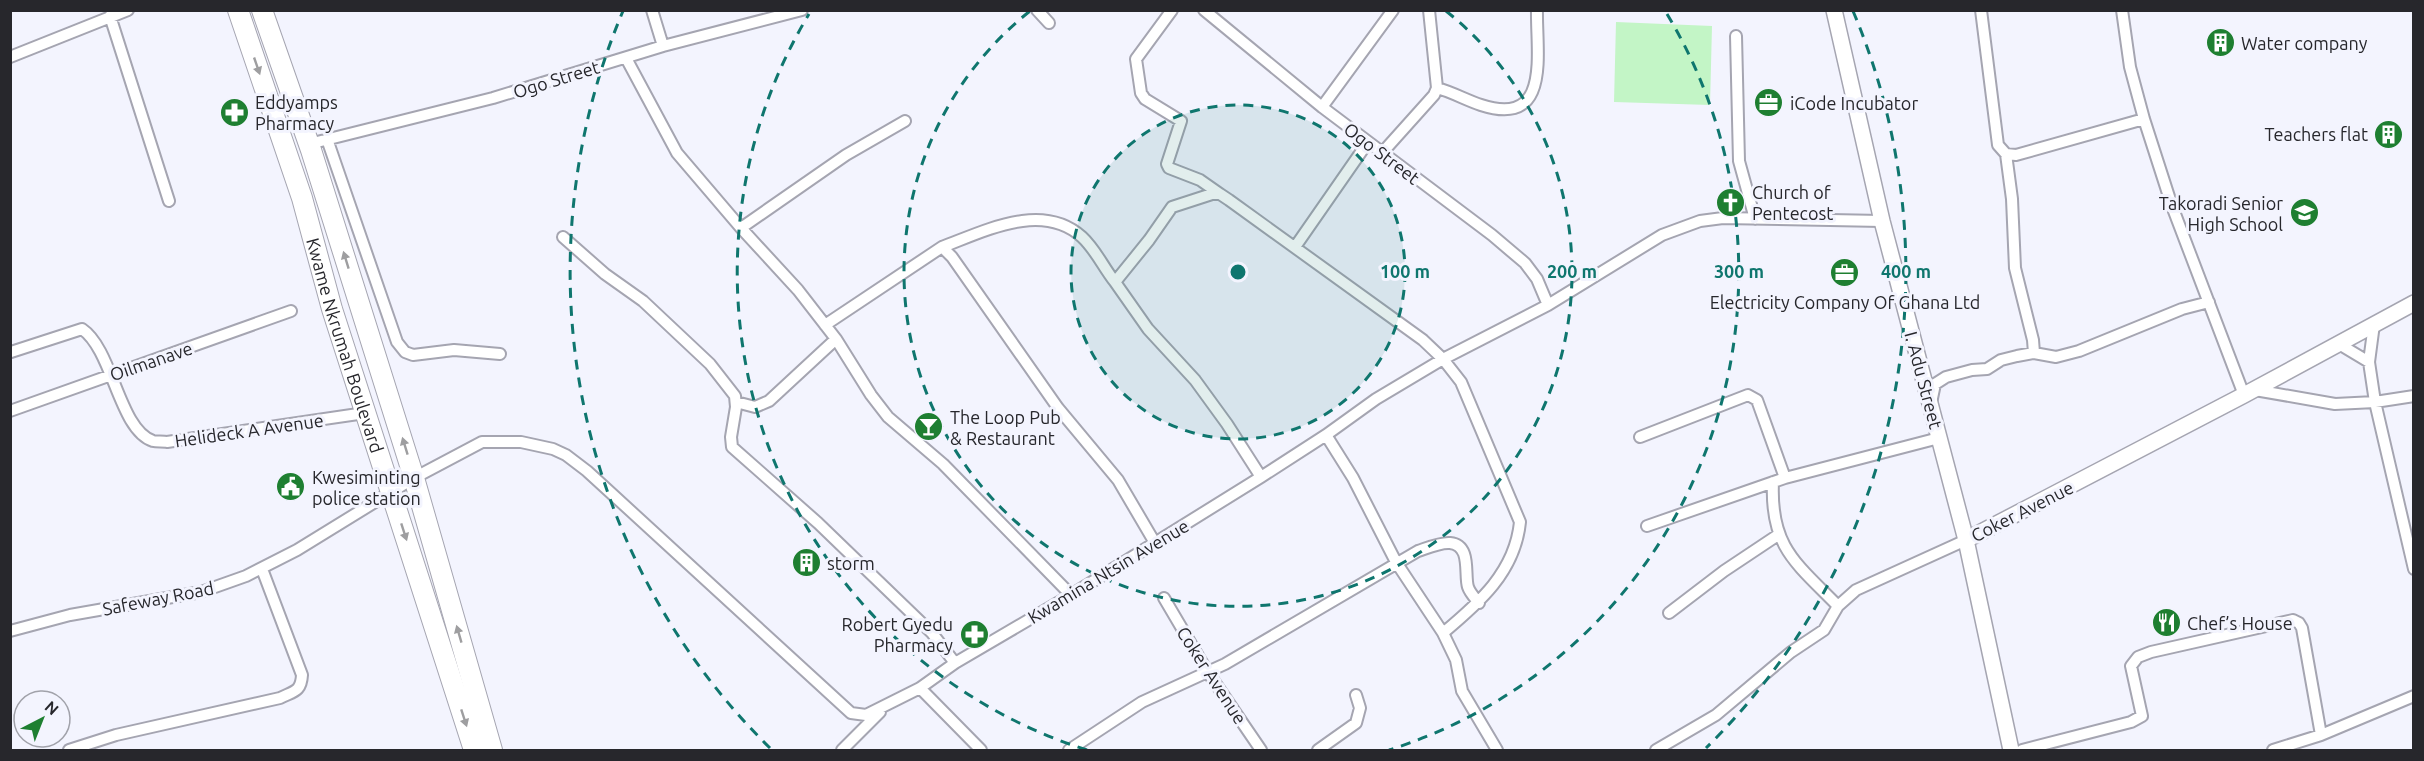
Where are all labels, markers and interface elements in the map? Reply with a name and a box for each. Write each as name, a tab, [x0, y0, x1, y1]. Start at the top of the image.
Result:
building icon: Water company	[2204, 27, 2236, 59]
place label: Water company	[2241, 33, 2368, 53]
street label: Ogo Street	[510, 56, 602, 102]
one-way arrow	[253, 57, 263, 75]
office icon: iCode Incubator	[1753, 87, 1785, 119]
place label: Eddyamps Pharmacy	[255, 92, 338, 133]
place label: iCode Incubator	[1790, 93, 1918, 113]
pharmacy icon: Eddyamps Pharmacy	[218, 96, 250, 128]
street label: Ogo Street	[1340, 118, 1424, 188]
building icon: Teachers flat	[2373, 118, 2405, 150]
place label: Teachers flat	[2264, 124, 2368, 144]
place label: Church of Pentecost	[1752, 182, 1833, 223]
church icon: Church of Pentecost	[1715, 186, 1747, 218]
place label: Takoradi Senior High School	[2159, 193, 2283, 234]
school or university icon: Takoradi Senior High School	[2288, 197, 2320, 229]
street label: Kwame Nkrumah Boulevard	[303, 236, 388, 455]
one-way arrow	[341, 251, 350, 269]
office icon: Electricity Company Of Ghana Ltd	[1829, 257, 1861, 289]
text: 100 m	[1380, 261, 1430, 281]
text: 200 m	[1547, 261, 1597, 281]
text: 300 m	[1714, 261, 1764, 281]
text: 400 m	[1881, 261, 1931, 281]
centre of rings	[1228, 262, 1248, 282]
place label: Electricity Company Of Ghana Ltd	[1710, 292, 1980, 312]
street label: I. Adu Street	[1901, 329, 1947, 431]
street label: Oilmanave	[107, 338, 195, 384]
place label: The Loop Pub & Restaurant	[950, 407, 1061, 448]
street label: Helideck A Avenue	[173, 410, 325, 450]
bar icon: The Loop Pub & Restaurant	[913, 411, 945, 443]
one-way arrow	[399, 437, 409, 455]
place label: Kwesiminting police station	[312, 467, 421, 508]
public building icon: Kwesiminting police station	[275, 471, 307, 503]
street label: Coker Avenue	[1968, 477, 2076, 545]
street label: Kwamina Ntsin Avenue	[1024, 515, 1192, 627]
one-way arrow	[400, 523, 409, 541]
building icon: storm	[790, 547, 822, 579]
place label: storm	[827, 553, 875, 573]
street label: Safeway Road	[101, 577, 215, 619]
restaurant icon: Chef’s House	[2150, 607, 2182, 639]
place label: Chef’s House	[2187, 613, 2293, 633]
place label: Robert Gyedu Pharmacy	[842, 614, 953, 655]
pharmacy icon: Robert Gyedu Pharmacy	[958, 618, 990, 650]
street label: Coker Avenue	[1173, 623, 1251, 727]
one-way arrow	[454, 625, 463, 643]
north arrow	[12, 689, 72, 749]
text: N	[42, 697, 62, 719]
one-way arrow	[459, 709, 469, 727]

